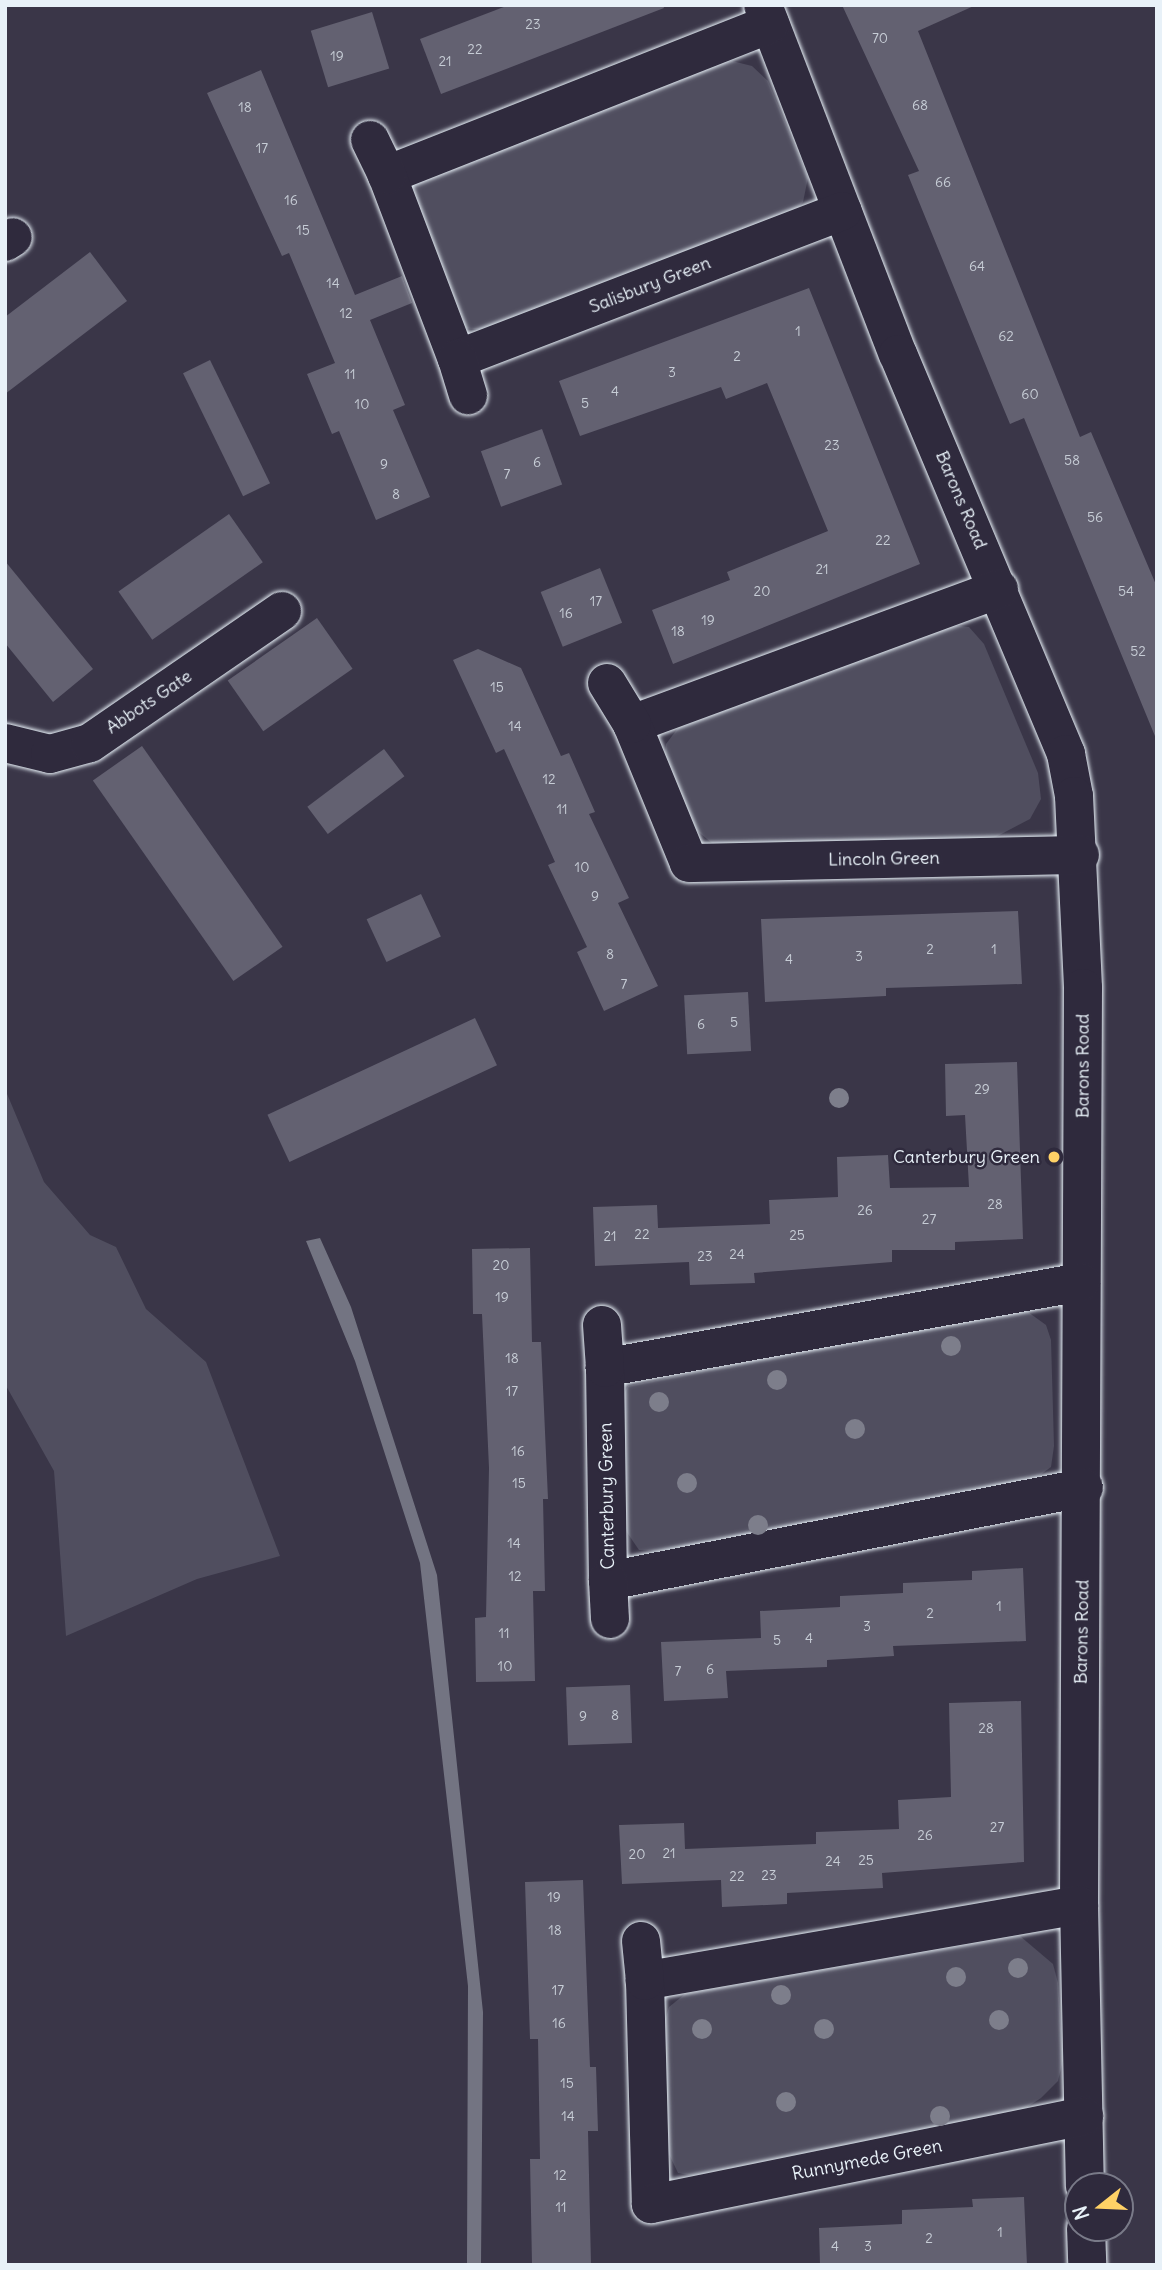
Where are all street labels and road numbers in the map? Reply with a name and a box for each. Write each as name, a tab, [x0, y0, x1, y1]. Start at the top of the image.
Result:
street label: Salisbury Green	[586, 252, 714, 318]
street label: Barons Road	[931, 448, 991, 552]
street label: Abbots Gate	[102, 665, 196, 739]
street label: Lincoln Green	[828, 847, 940, 871]
street label: Barons Road	[1072, 1014, 1094, 1118]
street label: Canterbury Green	[595, 1422, 619, 1570]
street label: Barons Road	[1070, 1580, 1094, 1684]
street label: Runnymede Green	[790, 2135, 944, 2185]

